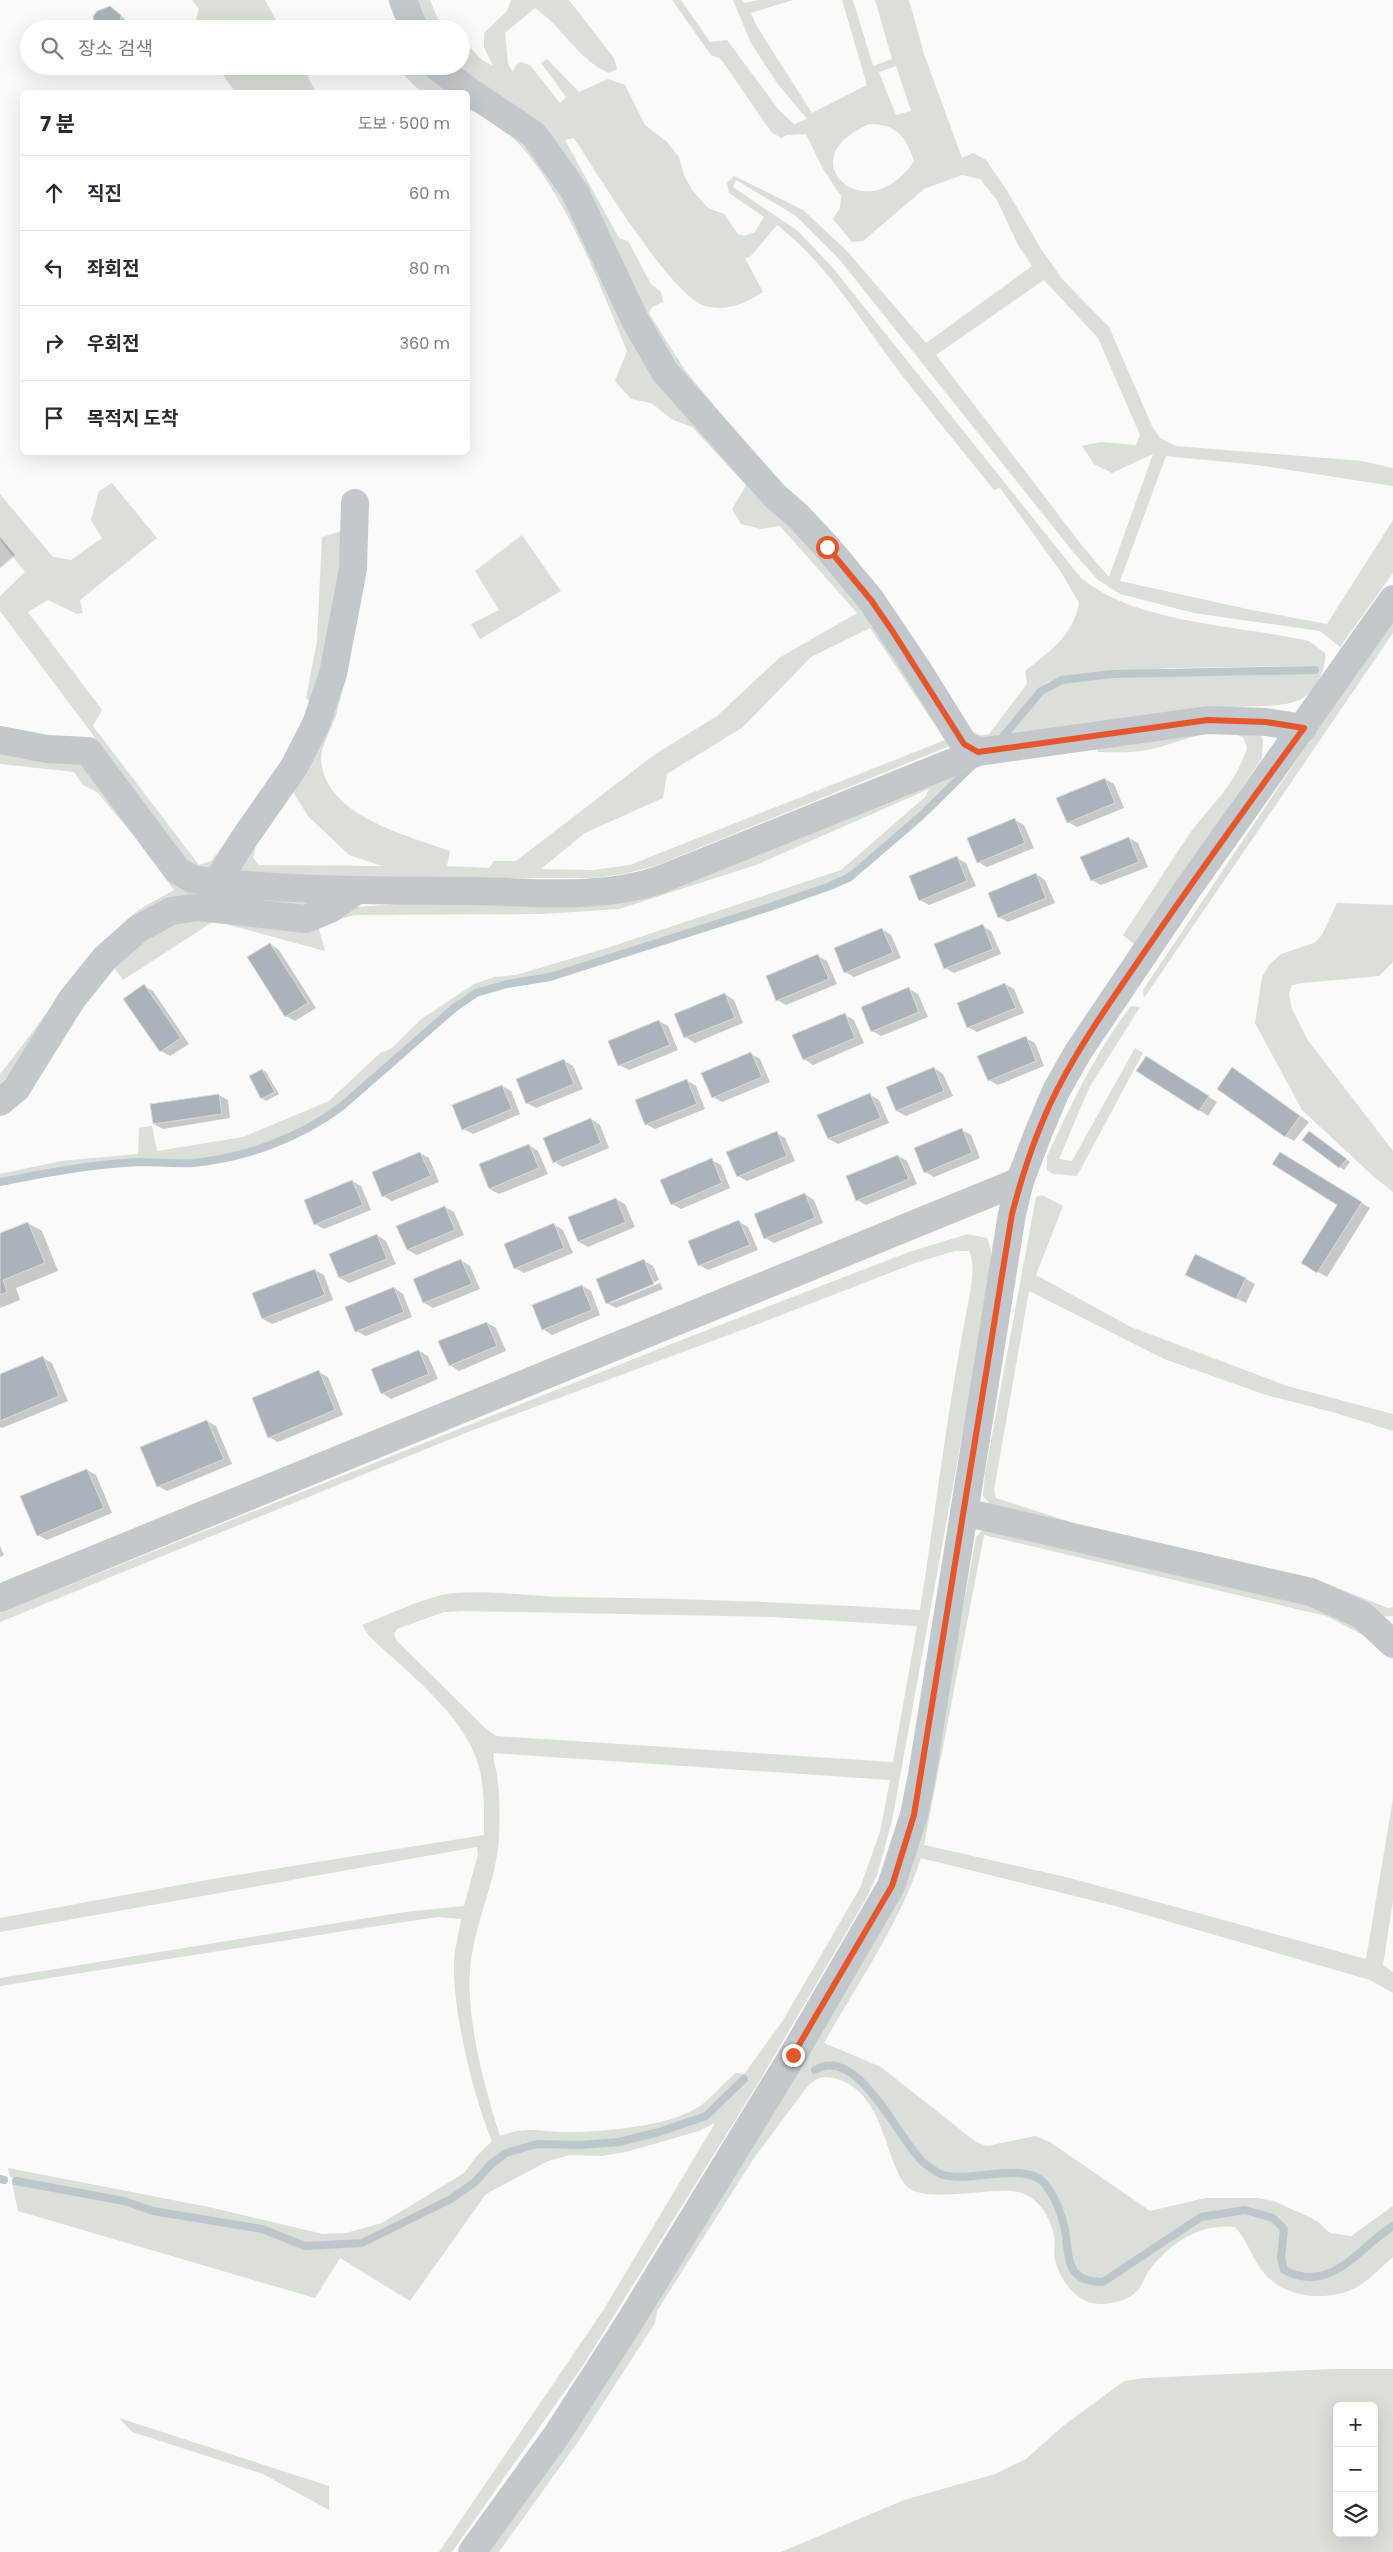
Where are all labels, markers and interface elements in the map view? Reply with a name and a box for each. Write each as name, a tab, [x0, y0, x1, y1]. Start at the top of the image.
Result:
search box	[20, 20, 470, 75]
icon: search	[38, 34, 66, 62]
text: 장소 검색	[78, 35, 153, 62]
text: 7 분	[40, 109, 75, 138]
text: 도보 · 500 m	[358, 112, 450, 135]
icon: ahead	[40, 179, 68, 207]
text: 직진	[87, 180, 122, 207]
text: 60 m	[409, 182, 450, 205]
icon: left	[40, 254, 68, 282]
text: 좌회전	[87, 255, 139, 282]
text: 80 m	[409, 257, 450, 280]
icon: right	[40, 329, 68, 357]
text: 우회전	[87, 330, 139, 357]
text: 360 m	[400, 332, 450, 355]
icon: arrive	[40, 404, 68, 432]
text: 목적지 도착	[87, 405, 178, 432]
route start	[816, 536, 839, 559]
route end	[782, 2044, 805, 2067]
map controls	[1333, 2402, 1378, 2537]
button: +	[1333, 2402, 1378, 2447]
button: −	[1333, 2447, 1378, 2492]
button: layers	[1333, 2492, 1378, 2537]

